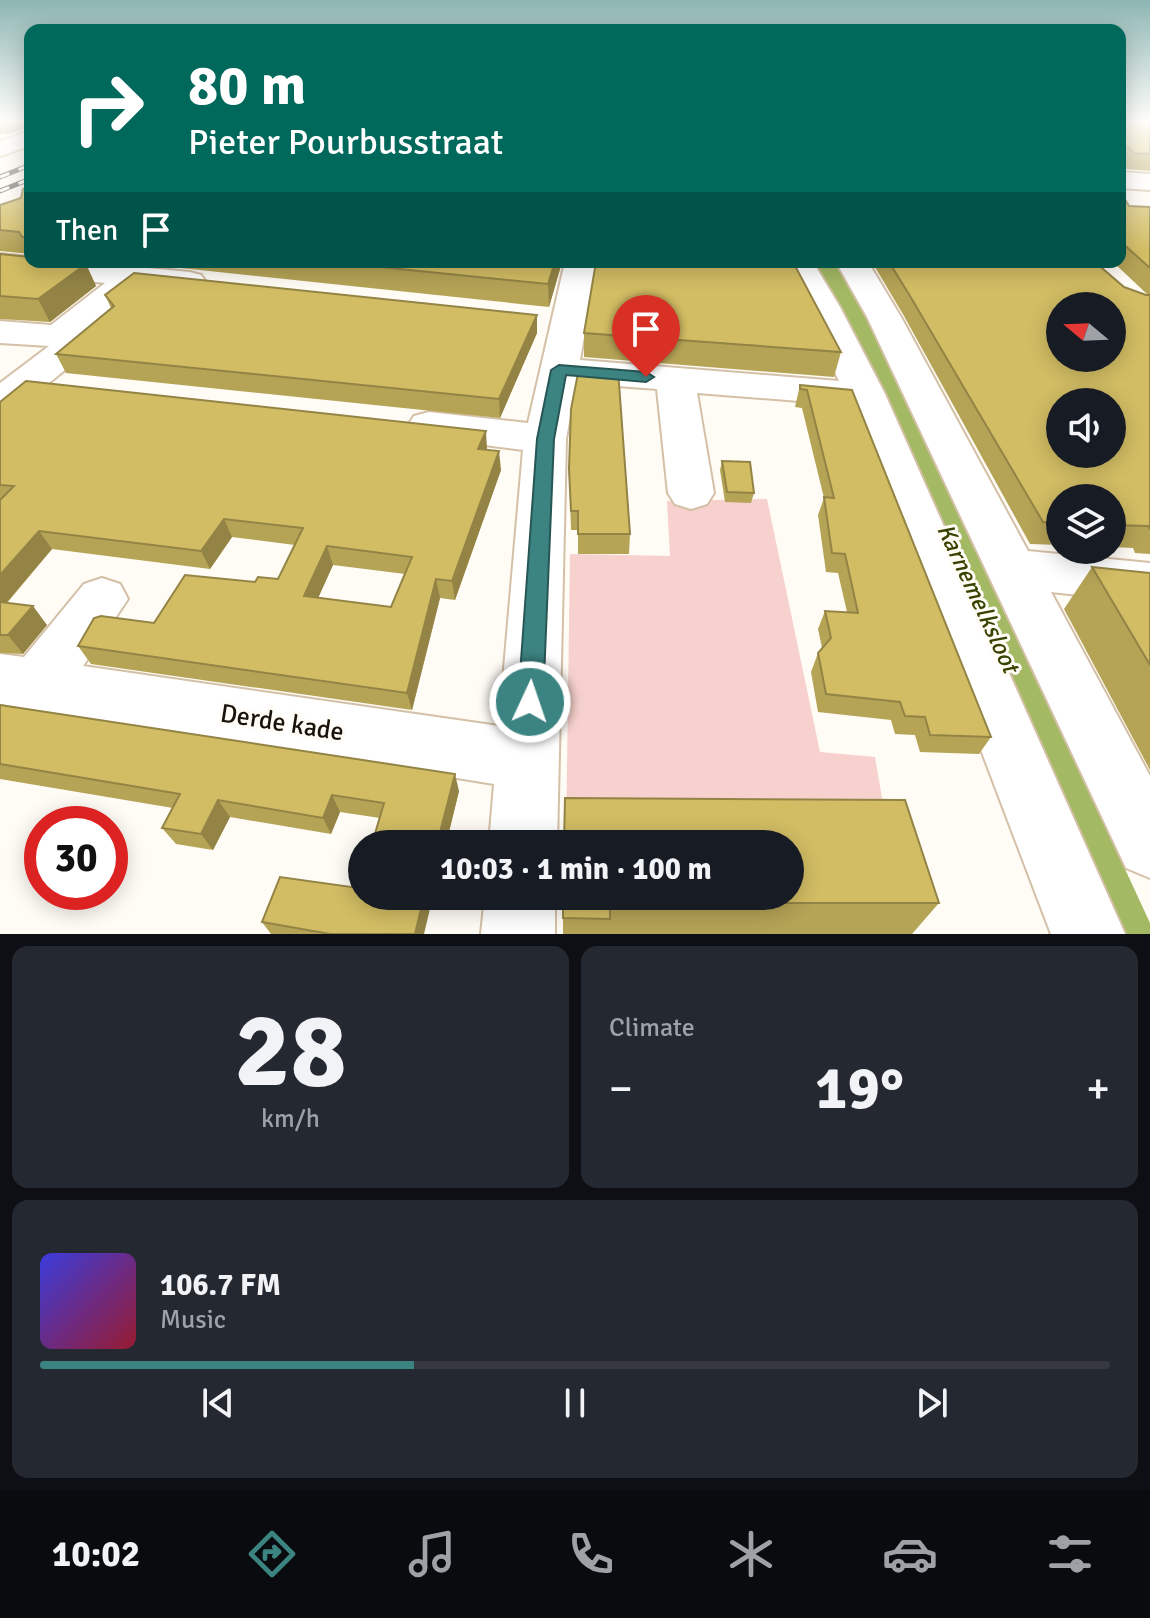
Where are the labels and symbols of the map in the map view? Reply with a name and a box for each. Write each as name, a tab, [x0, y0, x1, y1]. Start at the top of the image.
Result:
north arrow	[1046, 292, 1126, 372]
pin	[612, 295, 680, 377]
water label: Karnemelksloot	[930, 519, 1027, 680]
position arrow	[488, 660, 572, 744]
street label: Derde kade	[218, 697, 346, 749]
speed limit sign: 30	[24, 806, 128, 910]

